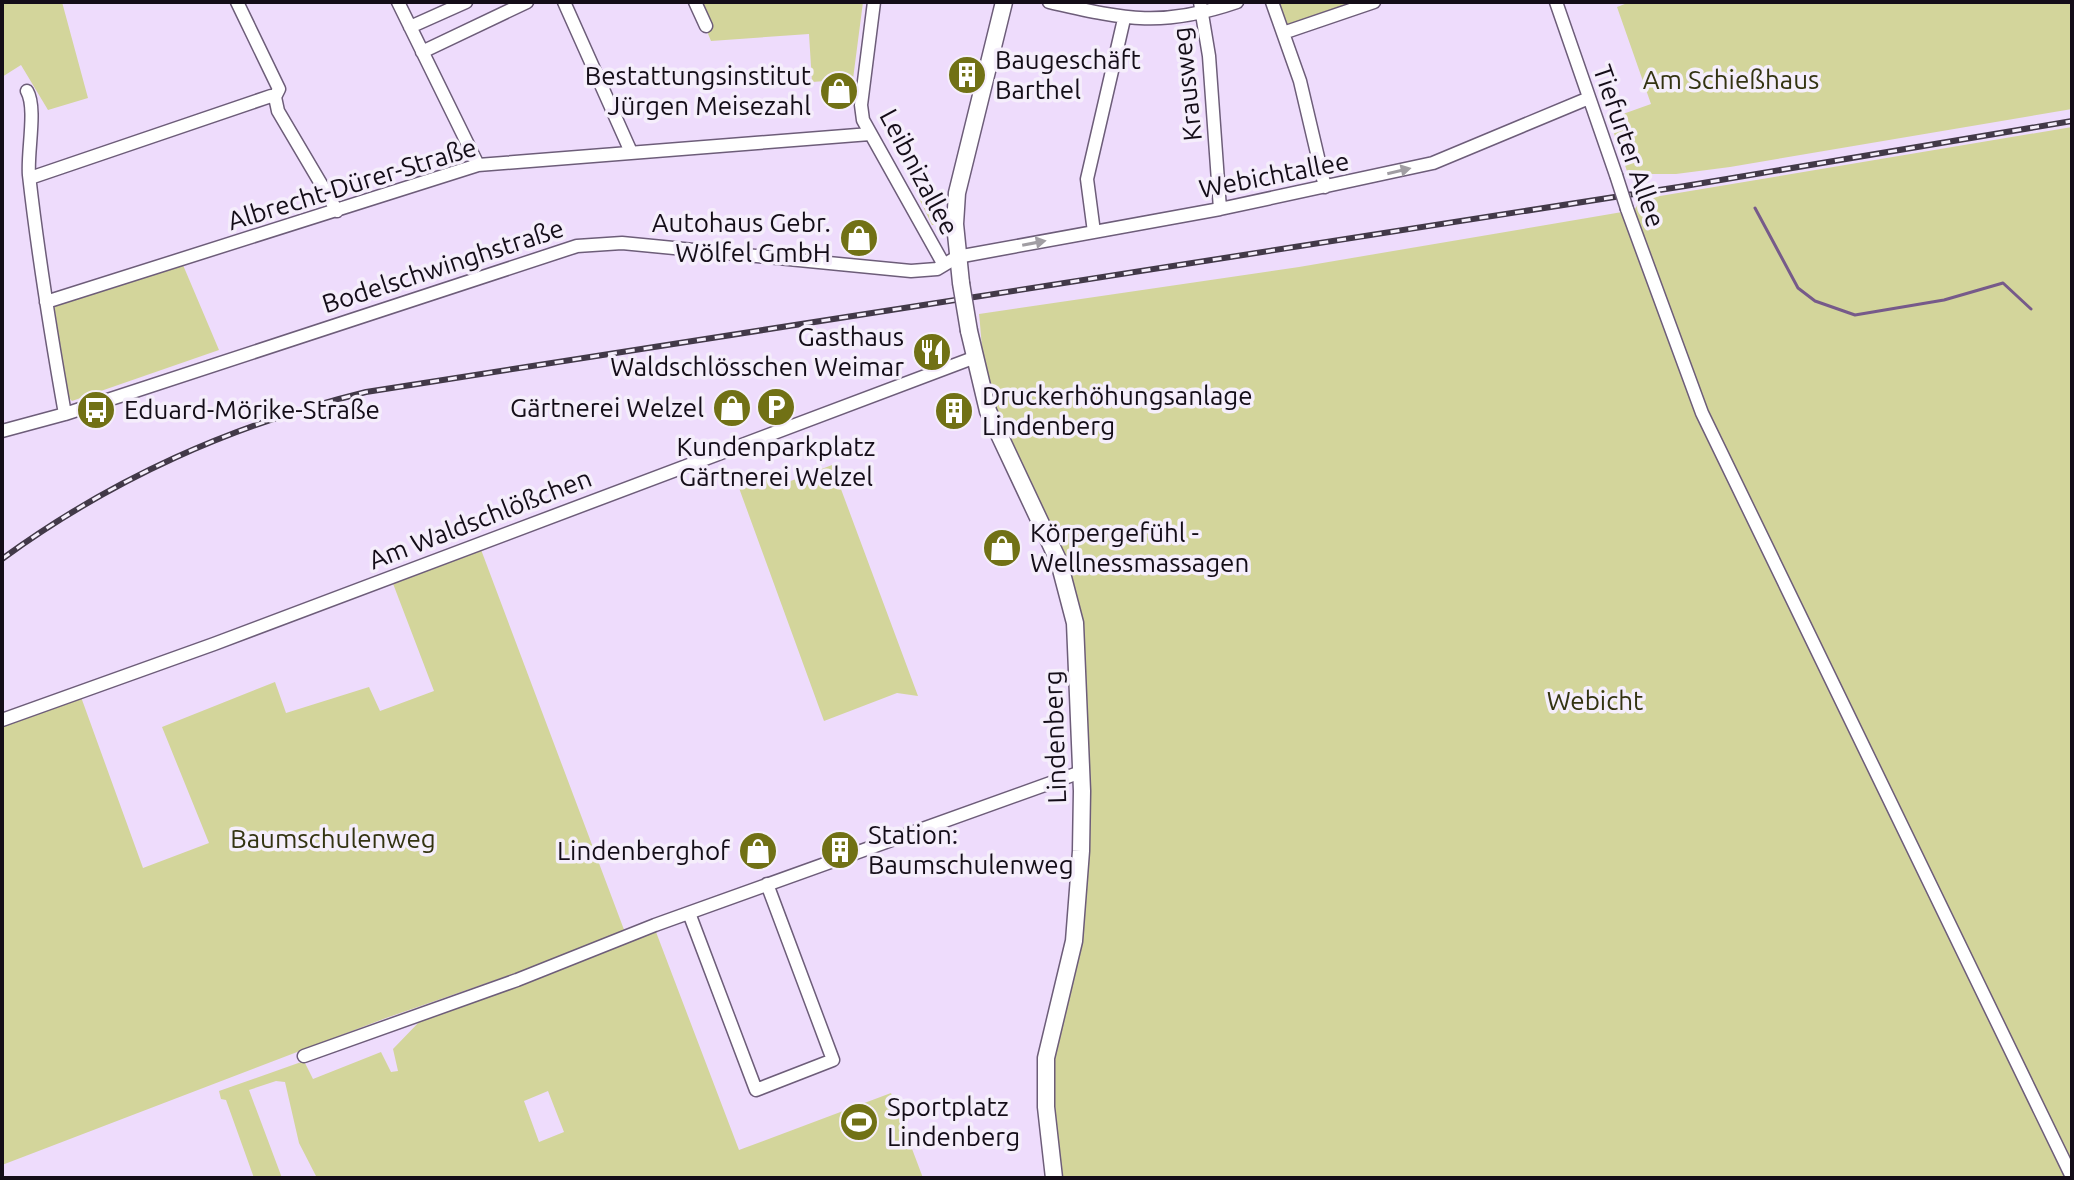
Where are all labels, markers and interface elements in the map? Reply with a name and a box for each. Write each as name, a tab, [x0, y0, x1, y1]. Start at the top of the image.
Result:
street label: Krausweg	[1166, 26, 1207, 143]
place label: Baugeschäft Barthel	[995, 45, 1141, 104]
building icon: Baugeschäft Barthel	[946, 54, 988, 96]
place label: Bestattungsinstitut Jürgen Meisezahl	[585, 61, 811, 120]
street label: Tiefurter Allee	[1588, 61, 1671, 231]
park label: Am Schießhaus	[1643, 65, 1819, 94]
shop icon: Bestattungsinstitut Jürgen Meisezahl	[818, 70, 860, 112]
street label: Leibnizallee	[874, 104, 965, 239]
street label: Albrecht-Dürer-Straße	[224, 132, 480, 235]
street label: Webichtallee	[1196, 146, 1351, 203]
one-way arrow	[1387, 164, 1412, 177]
place label: Autohaus Gebr. Wölfel GmbH	[652, 208, 831, 267]
street label: Bodelschwinghstraße	[318, 213, 567, 318]
shop icon: Autohaus Gebr. Wölfel GmbH	[838, 217, 880, 259]
one-way arrow	[1022, 236, 1047, 248]
place label: Gasthaus Waldschlösschen Weimar	[610, 322, 904, 381]
restaurant icon: Gasthaus Waldschlösschen Weimar	[911, 331, 953, 373]
place label: Druckerhöhungsanlage Lindenberg	[982, 381, 1253, 440]
parking icon: Kundenparkplatz Gärtnerei Welzel	[755, 386, 797, 428]
shop icon: Gärtnerei Welzel	[711, 387, 753, 429]
bus stop icon: Eduard-Mörike-Straße	[75, 389, 117, 431]
building icon: Druckerhöhungsanlage Lindenberg	[933, 390, 975, 432]
place label: Gärtnerei Welzel	[510, 393, 704, 422]
place label: Eduard-Mörike-Straße	[124, 395, 380, 424]
place label: Kundenparkplatz Gärtnerei Welzel	[676, 432, 876, 491]
street label: Am Waldschlößchen	[364, 463, 595, 574]
place label: Körpergefühl - Wellnessmassagen	[1030, 518, 1249, 577]
shop icon: Körpergefühl - Wellnessmassagen	[981, 527, 1023, 569]
street label: Lindenberg	[1038, 670, 1071, 804]
park label: Webicht	[1547, 686, 1643, 715]
place label: Station: Baumschulenweg	[868, 820, 1074, 879]
park label: Baumschulenweg	[230, 824, 436, 853]
building icon: Station: Baumschulenweg	[819, 829, 861, 871]
shop icon: Lindenberghof	[737, 830, 779, 872]
place label: Lindenberghof	[557, 836, 731, 865]
place label: Sportplatz Lindenberg	[887, 1092, 1020, 1151]
sports icon: Sportplatz Lindenberg	[838, 1101, 880, 1143]

